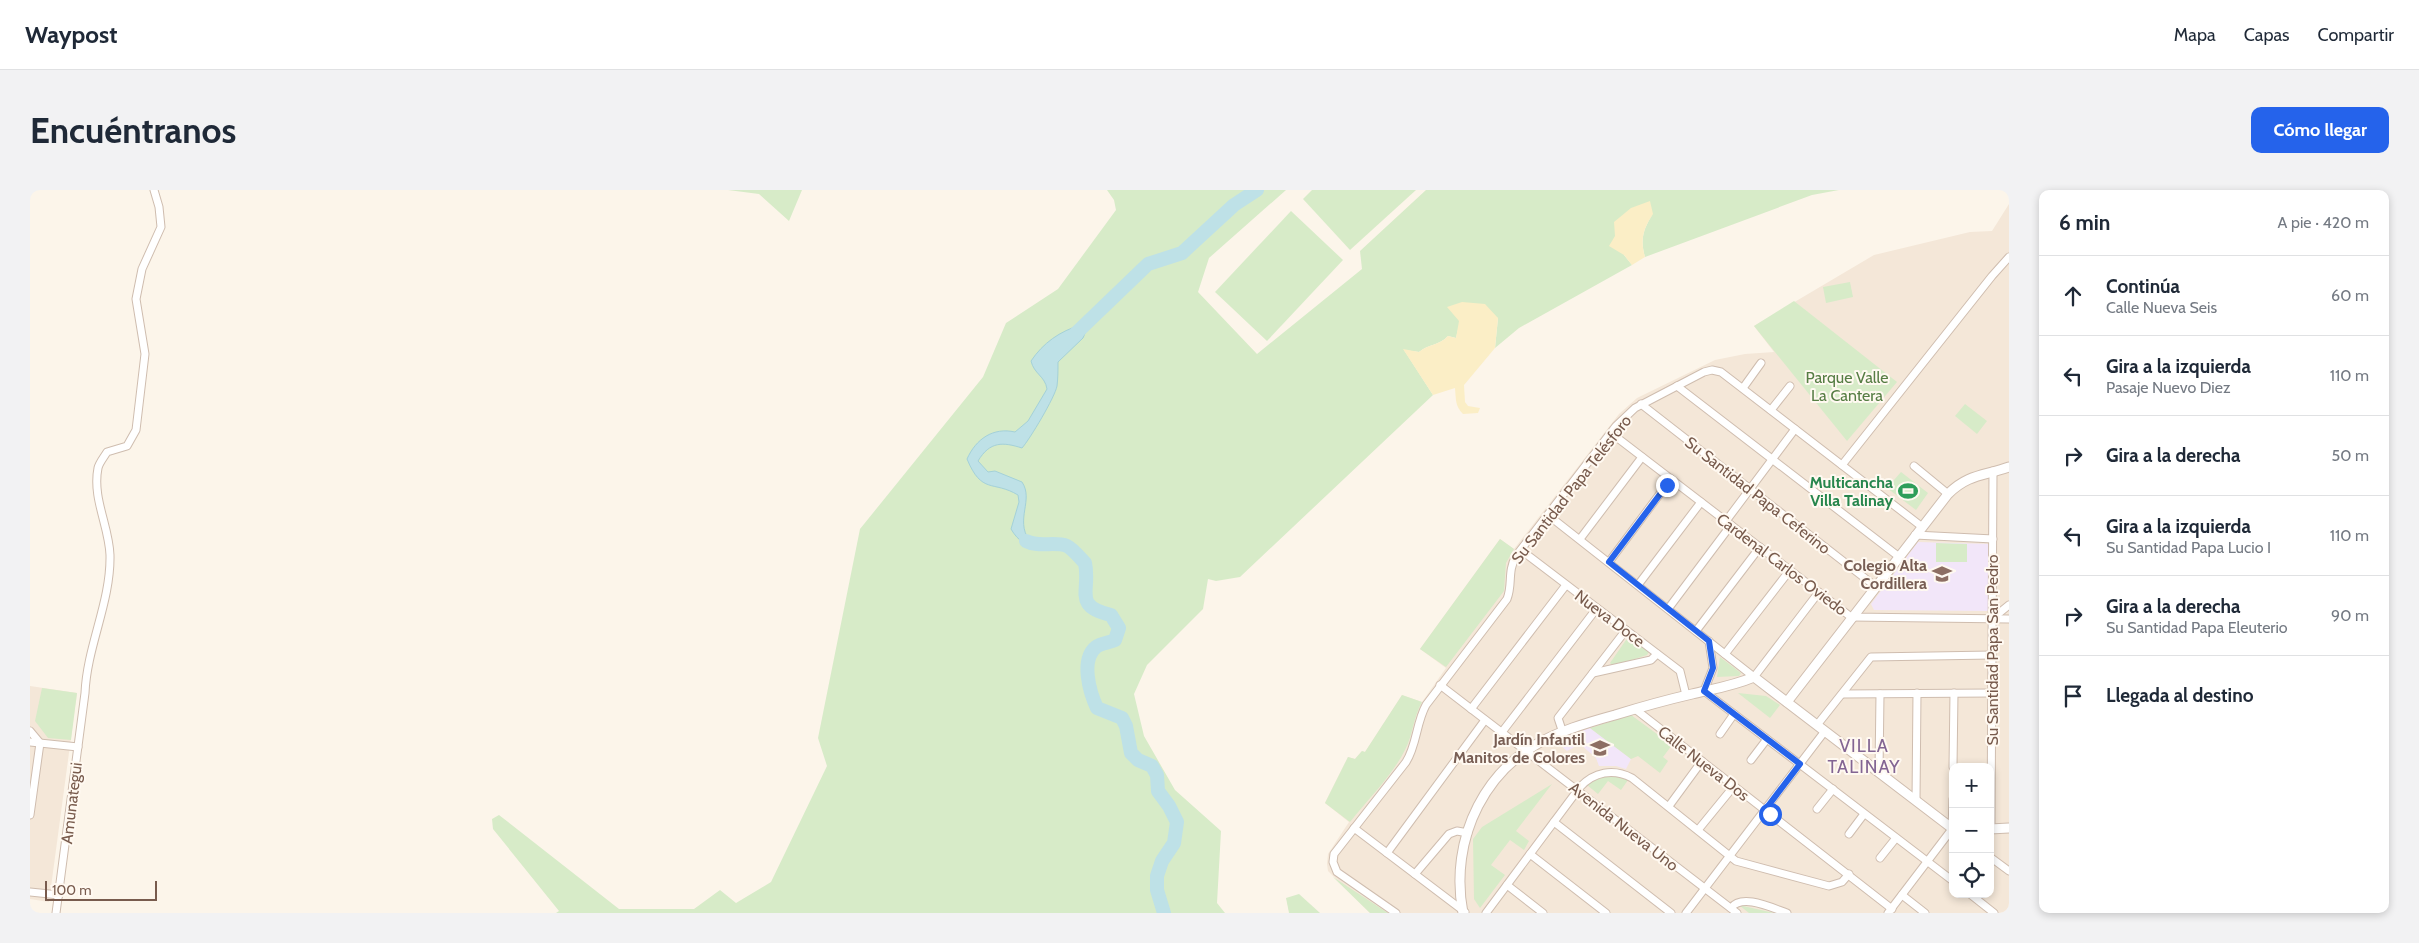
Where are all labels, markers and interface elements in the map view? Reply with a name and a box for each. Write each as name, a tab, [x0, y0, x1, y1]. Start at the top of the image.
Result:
text: Waypost	[25, 20, 117, 49]
text: Mapa	[2174, 24, 2216, 46]
text: Capas	[2244, 24, 2290, 46]
text: Compartir	[2318, 24, 2394, 46]
button: Cómo llegar	[2251, 107, 2389, 153]
text: Encuéntranos	[30, 109, 236, 152]
text: 6 min	[2059, 210, 2110, 235]
text: A pie · 420 m	[2278, 213, 2369, 232]
text: Continúa	[2106, 275, 2180, 298]
icon: ahead	[2059, 282, 2087, 310]
text: 60 m	[2331, 286, 2369, 305]
text: Calle Nueva Seis	[2106, 298, 2217, 317]
text: Gira a la izquierda	[2106, 355, 2251, 378]
icon: left	[2059, 362, 2087, 390]
text: 110 m	[2330, 366, 2369, 385]
park label: Parque Valle La Cantera	[1805, 368, 1889, 405]
text: Pasaje Nuevo Diez	[2106, 378, 2230, 397]
street label: Su Santidad Papa Telésforo	[1507, 411, 1635, 567]
street label: Su Santidad Papa Ceferino	[1681, 433, 1834, 558]
icon: right	[2059, 442, 2087, 470]
text: Gira a la derecha	[2106, 444, 2241, 467]
text: 50 m	[2332, 446, 2369, 465]
place label: Multicancha Villa Talinay	[1809, 473, 1893, 510]
route end	[1656, 474, 1679, 497]
sports icon: Multicancha Villa Talinay	[1897, 480, 1919, 502]
street label: Cardenal Carlos Oviedo	[1713, 509, 1851, 620]
text: Gira a la izquierda	[2106, 515, 2251, 538]
icon: left	[2059, 522, 2087, 550]
text: 110 m	[2330, 526, 2369, 545]
text: Su Santidad Papa Lucio I	[2106, 538, 2271, 557]
street label: Su Santidad Papa San Pedro	[1983, 554, 2002, 745]
place label: Colegio Alta Cordillera	[1844, 556, 1927, 593]
school or university icon: Colegio Alta Cordillera	[1931, 563, 1953, 585]
street label: Nueva Doce	[1571, 586, 1648, 651]
text: Gira a la derecha	[2106, 595, 2241, 618]
icon: right	[2059, 602, 2087, 630]
text: 90 m	[2331, 606, 2369, 625]
text: Su Santidad Papa Eleuterio	[2106, 618, 2288, 637]
icon: arrive	[2059, 682, 2087, 710]
text: Llegada al destino	[2106, 684, 2253, 707]
street label: Calle Nueva Dos	[1654, 722, 1753, 805]
place label: Jardín Infantil Manitos de Colores	[1453, 730, 1585, 767]
district label: VILLA TALINAY	[1827, 735, 1901, 778]
school or university icon: Jardín Infantil Manitos de Colores	[1589, 737, 1611, 759]
street label: Amunategui	[57, 761, 86, 845]
map controls	[1949, 763, 1994, 898]
button: +	[1949, 763, 1994, 808]
street label: Avenida Nueva Uno	[1565, 778, 1682, 875]
route start	[1759, 803, 1782, 826]
button: −	[1949, 808, 1994, 853]
button: locate	[1949, 853, 1994, 898]
scale bar	[45, 878, 158, 901]
text: 100 m	[52, 881, 92, 899]

